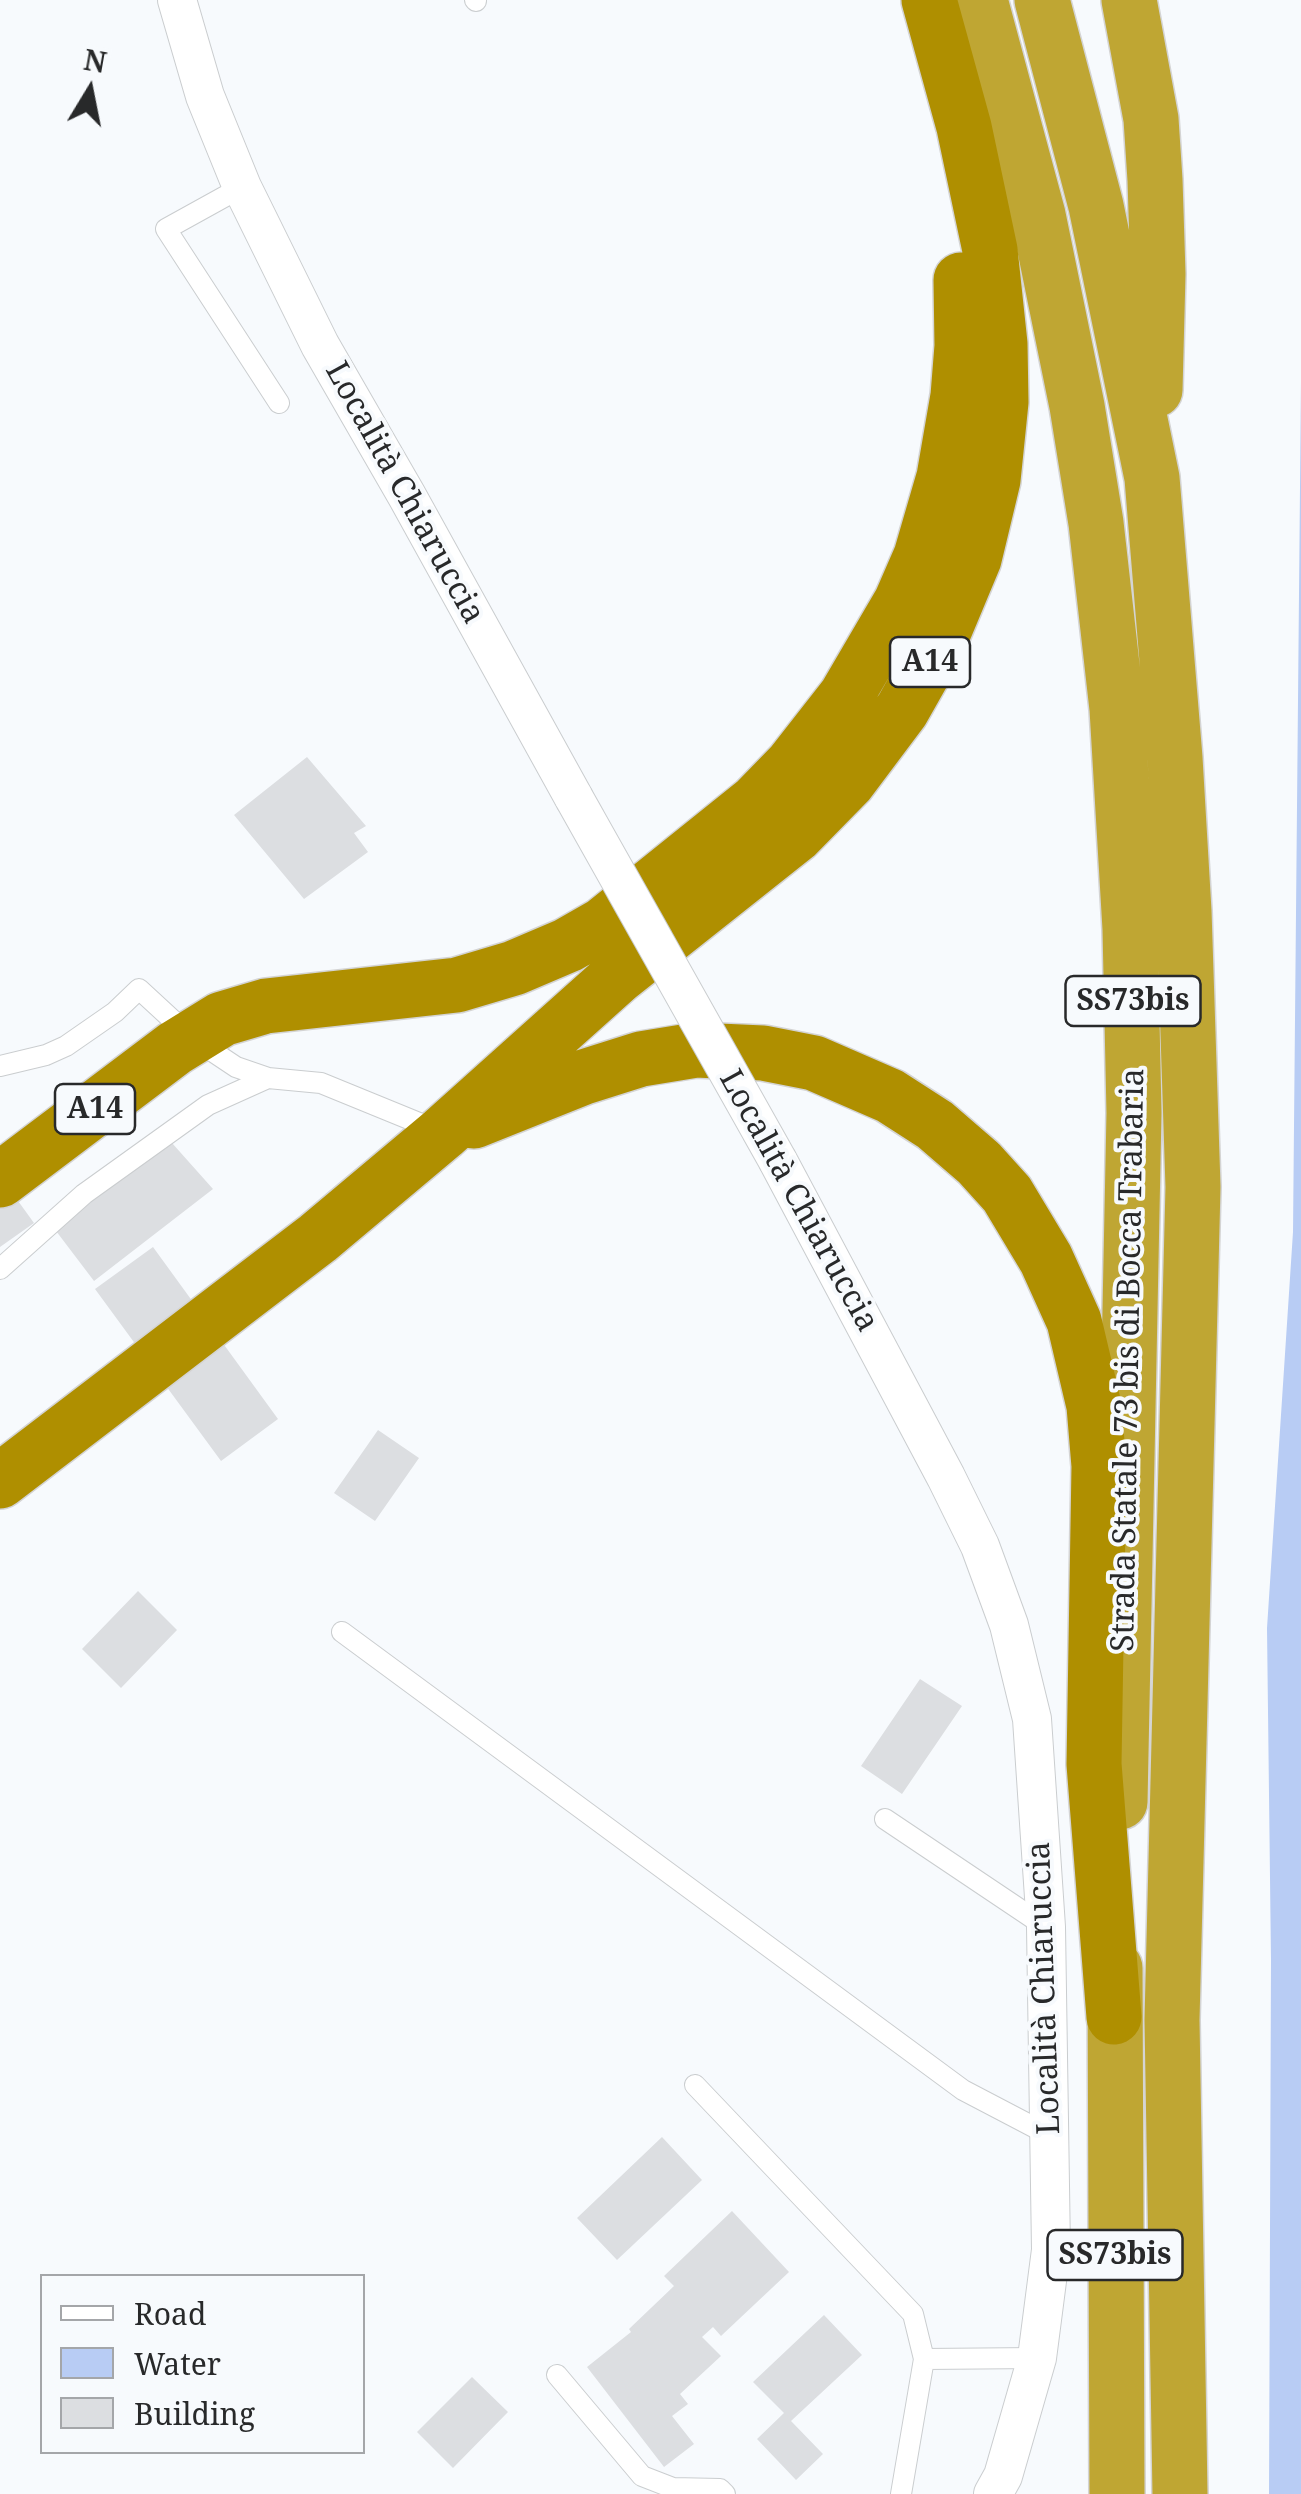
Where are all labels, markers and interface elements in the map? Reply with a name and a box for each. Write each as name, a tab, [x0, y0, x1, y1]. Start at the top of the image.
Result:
north arrow	[40, 40, 140, 140]
text: N	[81, 40, 109, 81]
street label: Località Chiaruccia	[316, 355, 492, 631]
road number: A14	[890, 637, 970, 687]
road number: SS73bis	[1066, 976, 1200, 1026]
street label: Località Chiaruccia	[710, 1063, 886, 1339]
street label: Strada Statale 73 bis di Bocca Trabaria	[1105, 1068, 1153, 1652]
road number: A14	[55, 1084, 135, 1134]
street label: Località Chiaruccia	[1021, 1841, 1069, 2135]
road number: SS73bis	[1048, 2230, 1182, 2280]
legend	[40, 2274, 365, 2454]
text: Road	[134, 2293, 206, 2334]
text: Water	[134, 2343, 221, 2384]
text: Building	[134, 2393, 255, 2434]

